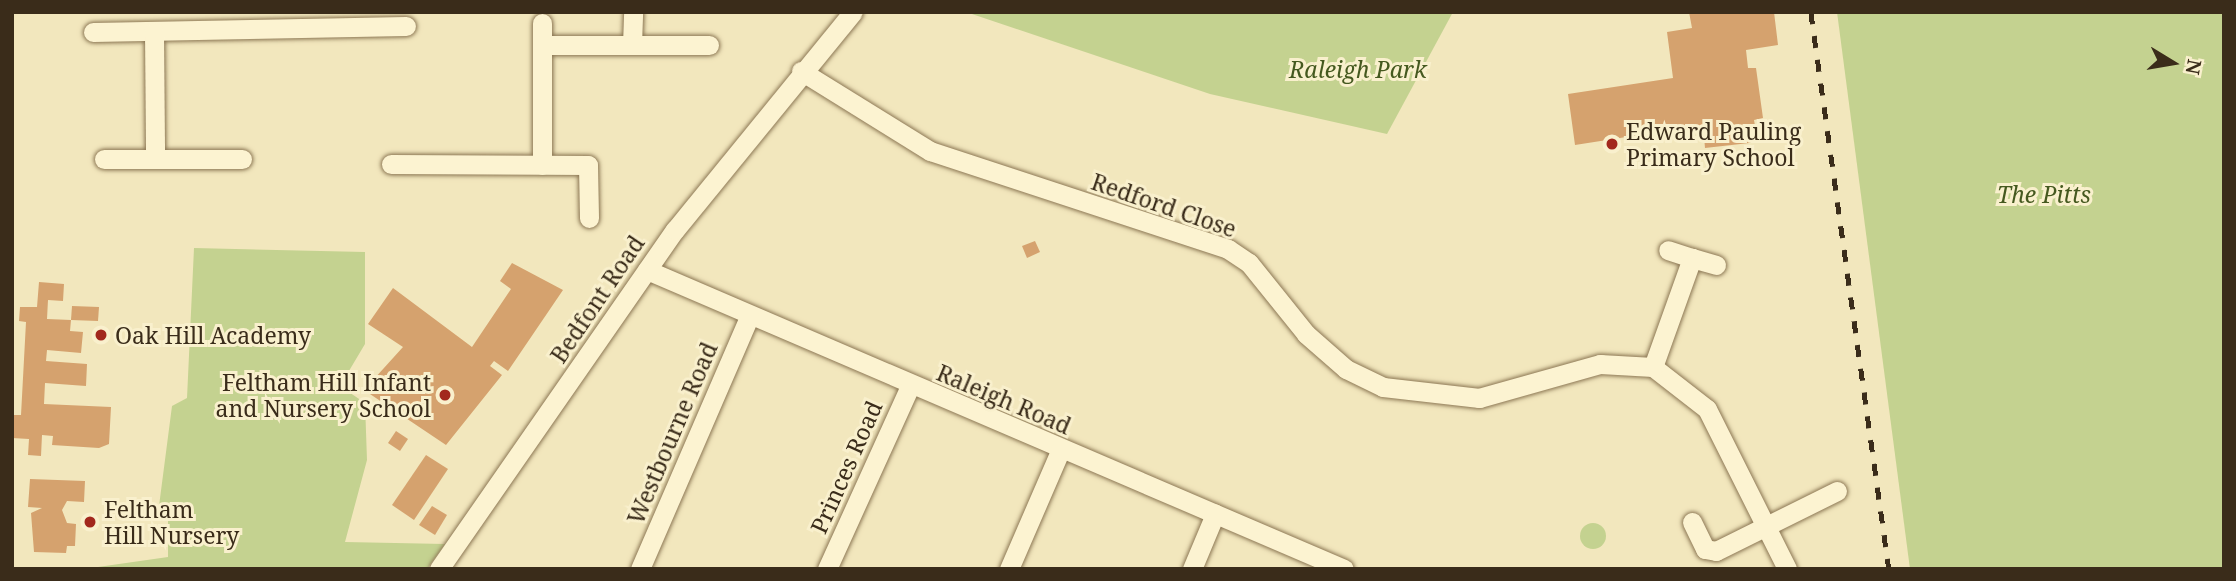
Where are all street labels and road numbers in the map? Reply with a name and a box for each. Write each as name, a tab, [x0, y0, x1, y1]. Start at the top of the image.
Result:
street label: Redford Close	[1088, 167, 1240, 243]
street label: Bedfont Road	[544, 230, 650, 368]
street label: Westbourne Road	[621, 338, 723, 528]
street label: Raleigh Road	[933, 358, 1075, 440]
street label: Princes Road	[804, 396, 888, 538]

